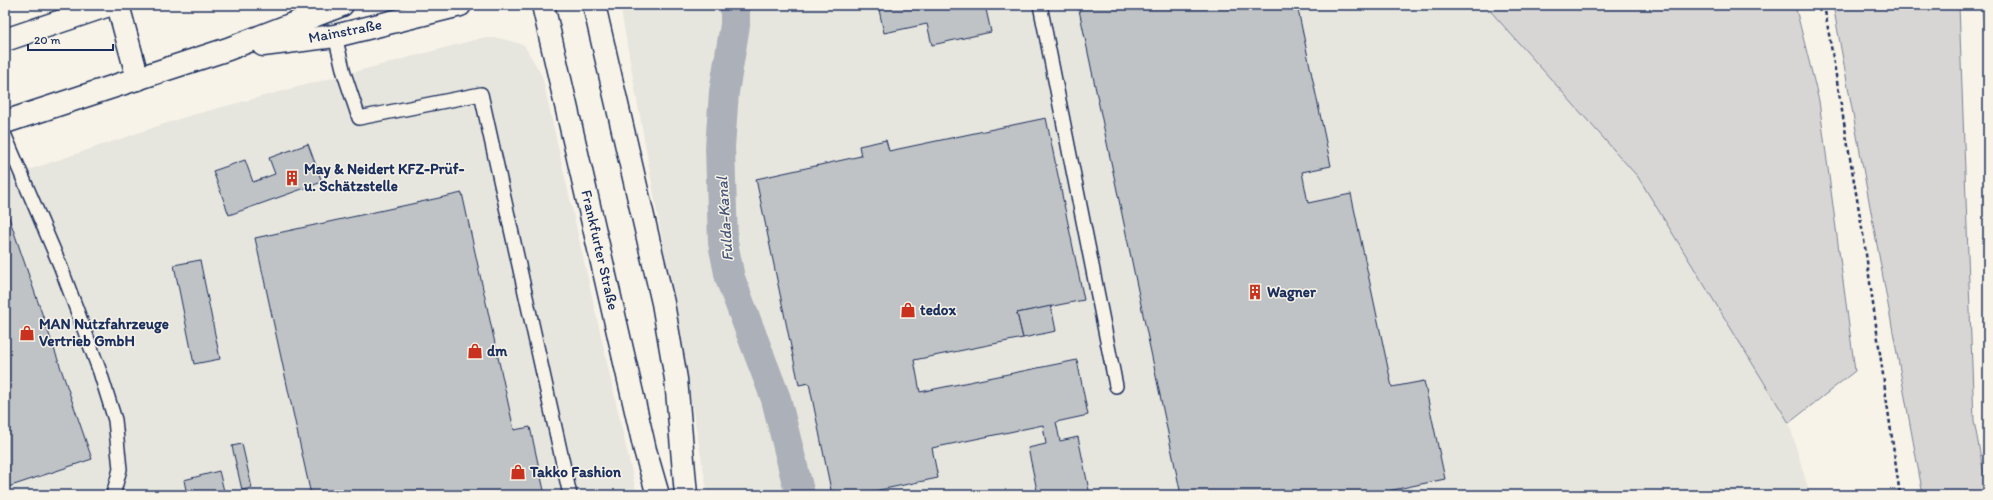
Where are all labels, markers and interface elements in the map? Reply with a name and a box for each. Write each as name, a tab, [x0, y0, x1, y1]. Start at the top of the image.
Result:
street label: Mainstraße	[307, 15, 383, 47]
scale bar	[28, 26, 113, 52]
text: 20 m	[34, 33, 61, 47]
place label: May & Neidert KFZ-Prüf- u. Schätzstelle	[303, 160, 464, 195]
building icon: May & Neidert KFZ-Prüf- u. Schätzstelle	[283, 169, 301, 187]
water label: Fulda-Kanal	[712, 175, 737, 262]
street label: Frankfurter Straße	[577, 188, 623, 312]
building icon: Wagner	[1246, 283, 1264, 301]
place label: Wagner	[1267, 283, 1317, 302]
shop icon: tedox	[899, 301, 917, 319]
place label: tedox	[920, 301, 956, 319]
place label: MAN Nutzfahrzeuge Vertrieb GmbH	[39, 315, 169, 350]
shop icon: MAN Nutzfahrzeuge Vertrieb GmbH	[18, 324, 36, 342]
shop icon: dm	[466, 342, 484, 360]
place label: dm	[487, 342, 508, 360]
shop icon: Takko Fashion	[509, 463, 527, 481]
place label: Takko Fashion	[529, 463, 622, 481]

